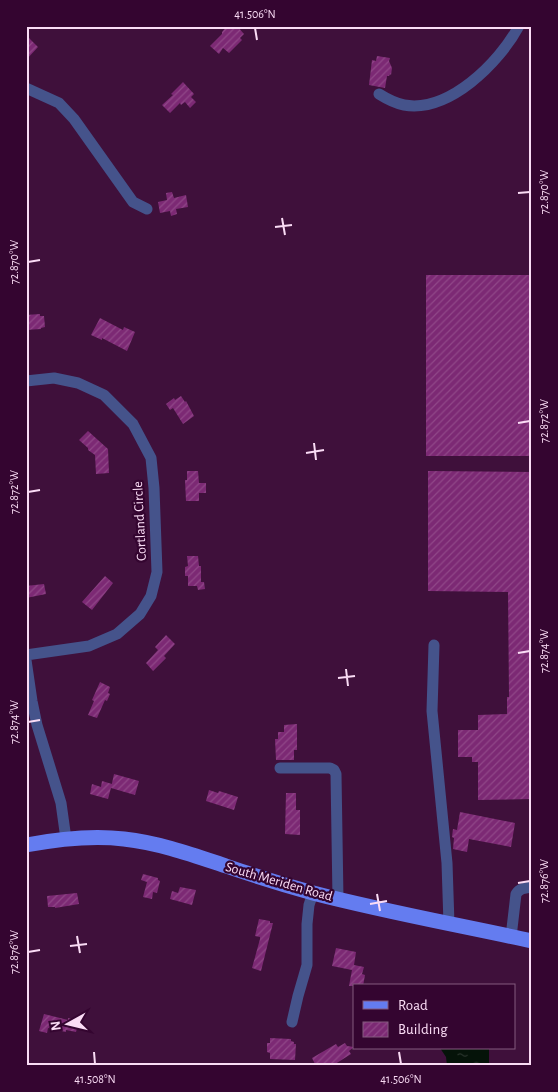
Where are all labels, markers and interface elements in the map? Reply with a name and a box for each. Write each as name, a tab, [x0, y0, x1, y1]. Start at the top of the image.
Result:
text: 41.506°N	[234, 8, 276, 20]
text: 72.870°W	[538, 169, 550, 214]
text: 72.870°W	[8, 239, 20, 284]
text: 72.872°W	[538, 399, 550, 443]
text: 72.872°W	[8, 470, 20, 514]
street label: Cortland Circle	[131, 481, 149, 561]
text: 72.874°W	[538, 629, 550, 673]
text: 72.874°W	[8, 700, 20, 744]
text: 72.876°W	[538, 859, 550, 903]
street label: South Meriden Road	[224, 860, 334, 904]
text: 72.876°W	[8, 930, 20, 974]
legend	[353, 984, 516, 1050]
text: Road	[398, 998, 428, 1013]
north arrow	[42, 1000, 92, 1050]
text: N	[49, 1020, 64, 1031]
text: Building	[398, 1022, 448, 1037]
text: 41.508°N	[74, 1073, 116, 1085]
text: 41.506°N	[380, 1073, 422, 1085]

